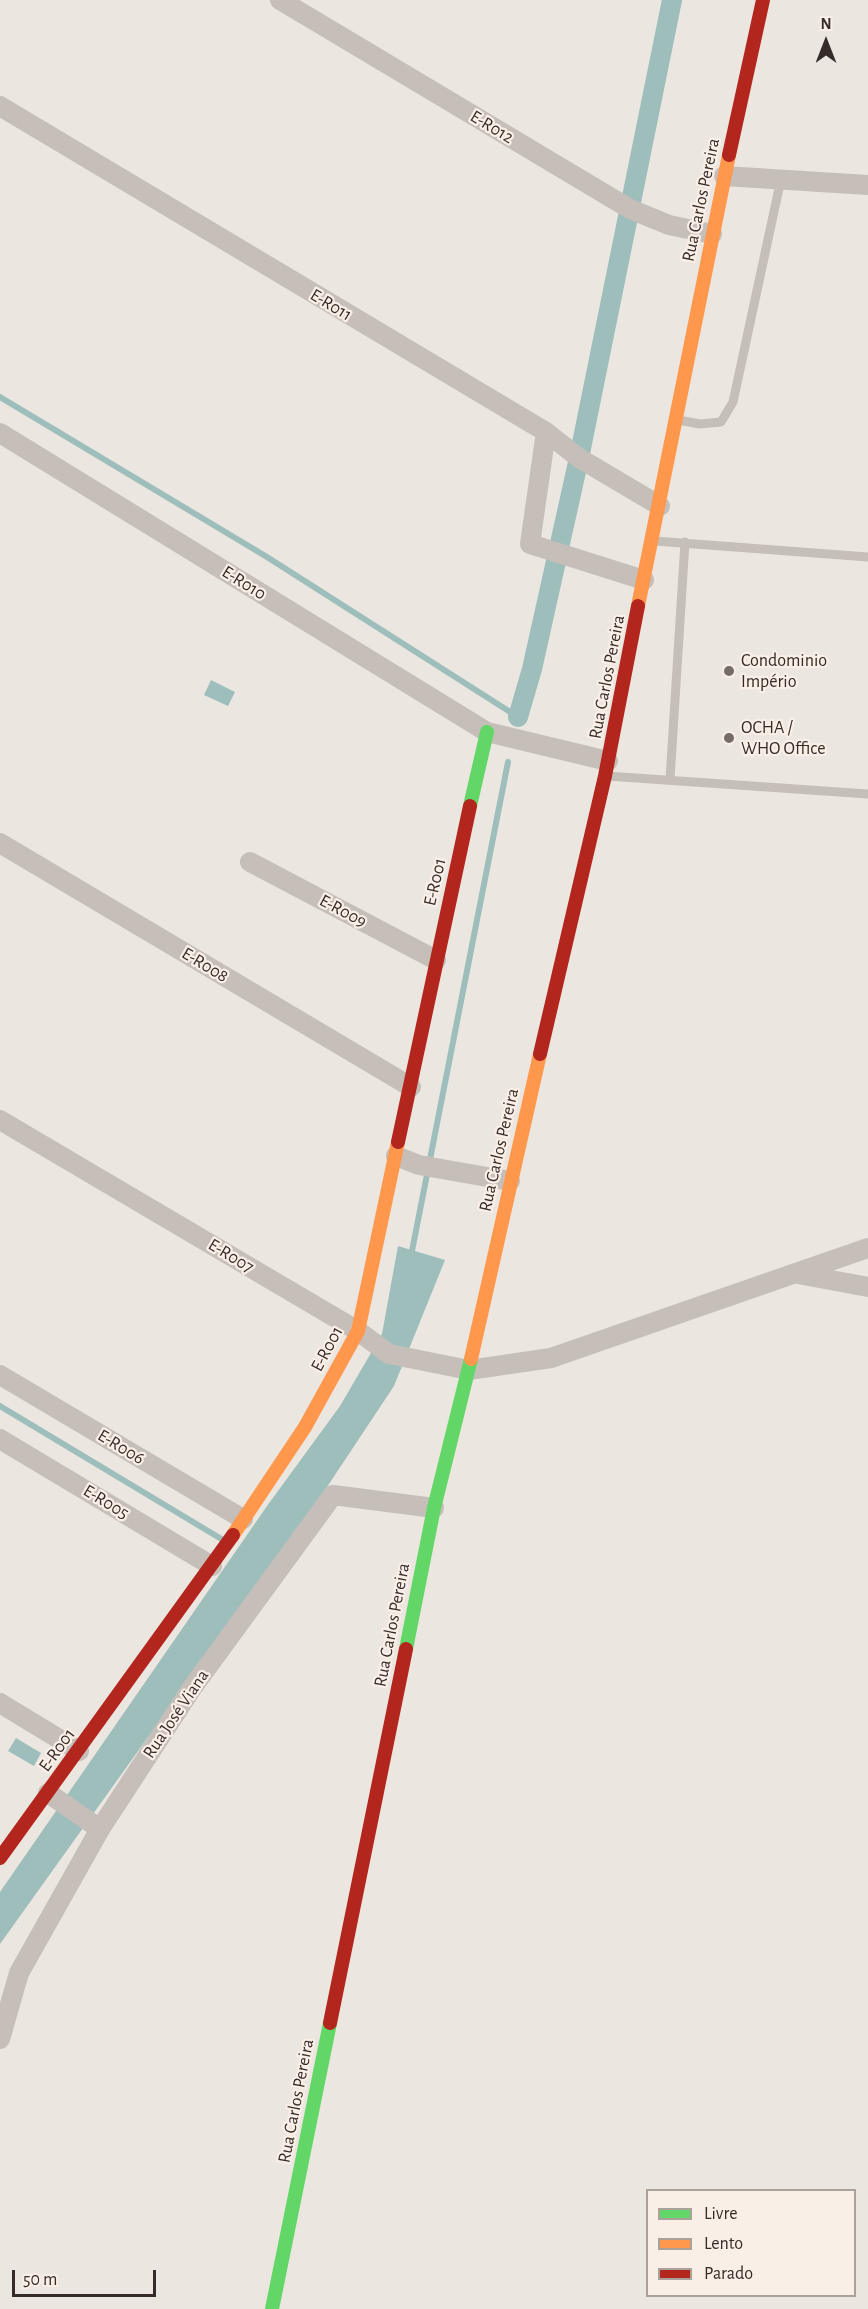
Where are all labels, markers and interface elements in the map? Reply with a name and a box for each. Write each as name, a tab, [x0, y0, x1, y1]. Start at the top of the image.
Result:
north arrow	[796, 12, 856, 72]
text: N	[820, 16, 832, 32]
street label: E-R012	[466, 106, 518, 148]
street label: Rua Carlos Pereira	[677, 136, 725, 264]
street label: E-R011	[306, 284, 356, 326]
street label: E-R010	[218, 561, 270, 605]
street label: Rua Carlos Pereira	[584, 613, 630, 741]
place label: Condominio Império	[741, 650, 827, 692]
marker: Condominio Império	[722, 664, 736, 678]
place label: OCHA / WHO Office	[741, 717, 826, 760]
marker: OCHA / WHO Office	[722, 731, 736, 745]
street label: E-R001	[419, 856, 451, 908]
street label: E-R009	[316, 890, 370, 932]
street label: E-R008	[178, 943, 232, 987]
street label: Rua Carlos Pereira	[474, 1086, 524, 1214]
street label: E-R007	[204, 1234, 258, 1278]
street label: E-R001	[306, 1323, 348, 1375]
street label: E-R006	[94, 1425, 148, 1469]
street label: E-R005	[79, 1480, 133, 1524]
street label: Rua Carlos Pereira	[369, 1561, 415, 1689]
street label: Rua José Viana	[138, 1666, 214, 1762]
street label: E-R001	[34, 1724, 80, 1776]
street label: Rua Carlos Pereira	[273, 2037, 319, 2165]
legend	[646, 2189, 856, 2297]
text: Livre	[704, 2205, 738, 2223]
text: Lento	[704, 2235, 743, 2253]
scale bar	[15, 2258, 159, 2296]
text: Parado	[704, 2265, 753, 2283]
text: 50 m	[23, 2271, 57, 2289]

